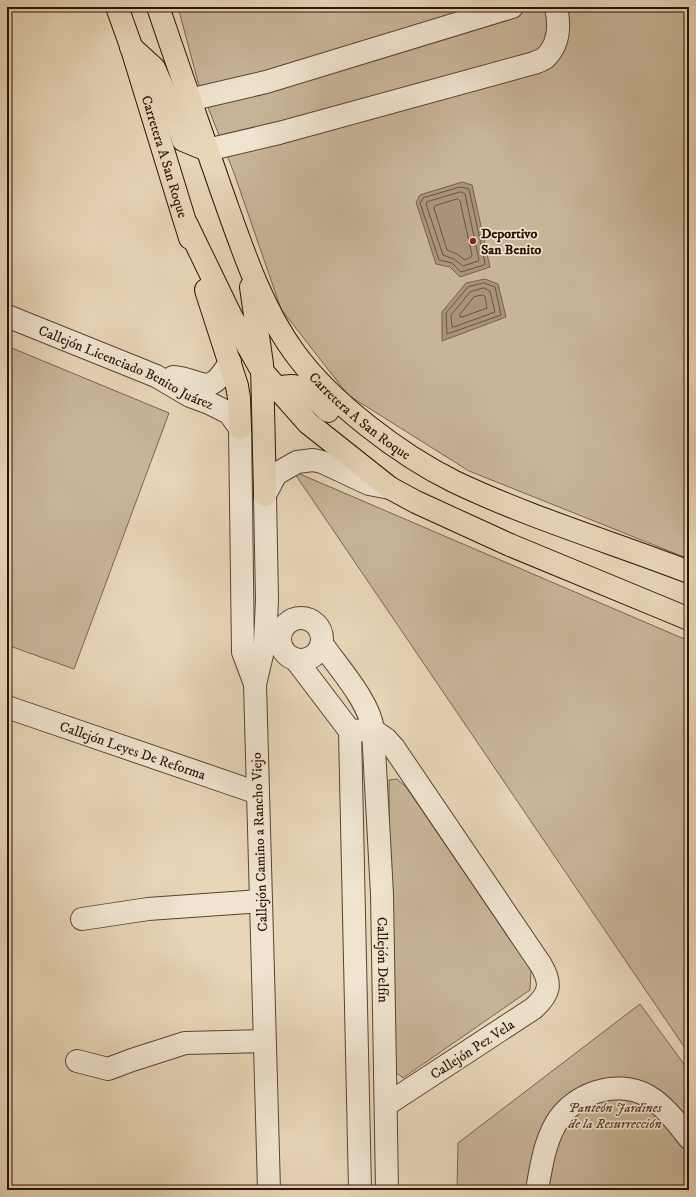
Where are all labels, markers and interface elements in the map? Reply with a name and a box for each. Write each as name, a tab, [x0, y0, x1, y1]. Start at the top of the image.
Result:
street label: Carretera A San Roque	[137, 93, 191, 220]
place label: Deportivo San Benito	[481, 225, 542, 259]
marker: Deportivo San Benito	[468, 236, 478, 246]
street label: Callejón Licenciado Benito Juárez	[36, 322, 217, 414]
street label: Carretera A San Roque	[305, 369, 414, 464]
street label: Callejón Leyes De Reforma	[57, 718, 208, 784]
street label: Callejón Camino a Rancho Viejo	[248, 752, 272, 932]
street label: Callejón Delfín	[372, 917, 392, 1004]
street label: Callejón Pez Vela	[427, 1016, 518, 1084]
park label: Panteón Jardines de la Resurrección	[568, 1099, 662, 1133]

